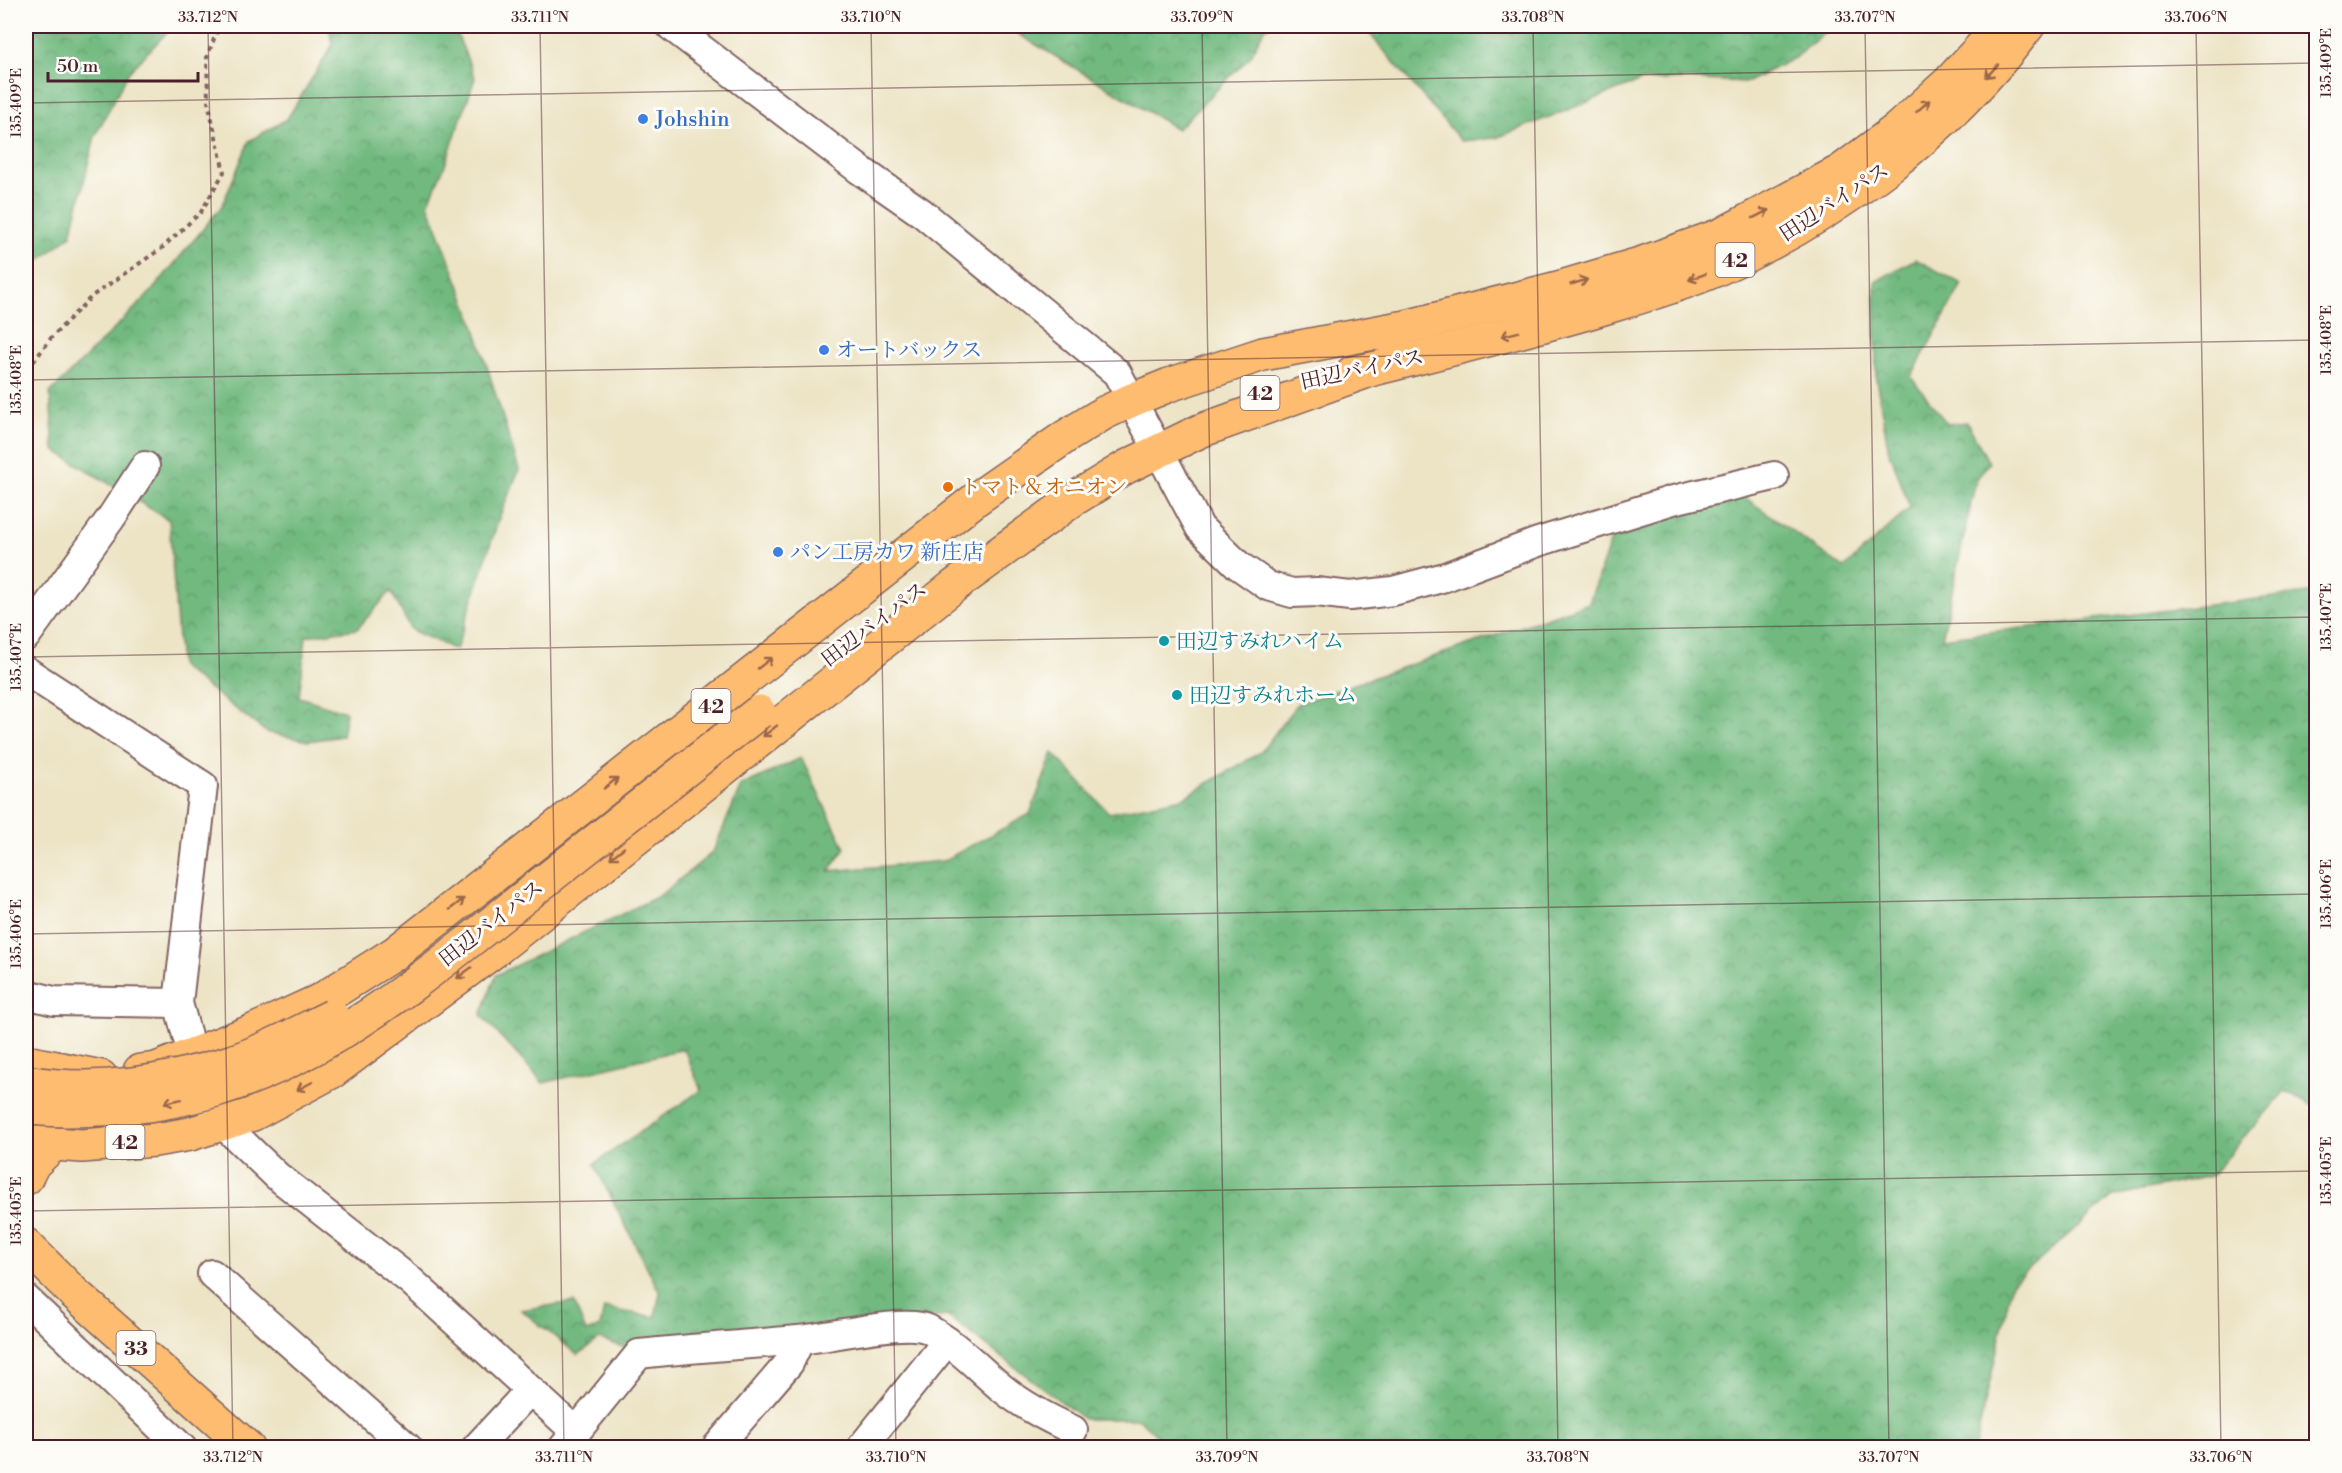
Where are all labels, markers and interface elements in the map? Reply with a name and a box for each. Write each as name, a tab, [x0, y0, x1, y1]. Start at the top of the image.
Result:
text: 33.712°N	[178, 8, 238, 27]
text: 33.711°N	[511, 8, 569, 27]
text: 33.710°N	[841, 8, 901, 27]
text: 33.709°N	[1171, 8, 1233, 27]
text: 33.708°N	[1502, 8, 1564, 27]
text: 33.707°N	[1834, 8, 1896, 27]
text: 33.706°N	[2165, 8, 2227, 27]
text: 135.409°E	[2317, 28, 2336, 98]
scale bar	[48, 45, 198, 83]
text: 50 m	[57, 55, 99, 78]
one-way arrow	[1985, 63, 1999, 78]
text: 135.409°E	[7, 68, 26, 138]
one-way arrow	[1915, 99, 1930, 113]
place label: Johshin	[654, 107, 730, 133]
marker: Johshin	[636, 112, 650, 126]
street label: 田辺バイパス	[1775, 158, 1894, 248]
one-way arrow	[1752, 208, 1770, 219]
road number: 42	[1716, 243, 1754, 277]
one-way arrow	[1688, 272, 1707, 283]
one-way arrow	[1569, 276, 1588, 287]
text: 135.408°E	[2317, 305, 2336, 375]
one-way arrow	[1501, 329, 1520, 341]
place label: オートバックス	[836, 338, 982, 364]
marker: オートバックス	[817, 343, 831, 357]
street label: 田辺バイパス	[1298, 344, 1426, 396]
text: 135.408°E	[7, 345, 26, 415]
road number: 42	[1240, 376, 1280, 410]
place label: トマト＆オニオン	[960, 475, 1127, 501]
marker: トマト＆オニオン	[941, 480, 955, 494]
place label: パン工房カワ 新庄店	[790, 540, 983, 566]
marker: パン工房カワ 新庄店	[771, 545, 785, 559]
street label: 田辺バイパス	[817, 577, 933, 673]
text: 135.407°E	[2317, 583, 2336, 651]
text: 135.407°E	[7, 623, 26, 691]
place label: 田辺すみれハイム	[1176, 629, 1344, 655]
marker: 田辺すみれハイム	[1157, 634, 1171, 648]
one-way arrow	[756, 657, 772, 670]
place label: 田辺すみれホーム	[1189, 683, 1357, 709]
marker: 田辺すみれホーム	[1170, 688, 1184, 702]
road number: 42	[692, 689, 730, 723]
one-way arrow	[762, 725, 778, 738]
one-way arrow	[602, 777, 618, 790]
one-way arrow	[610, 846, 626, 859]
text: 135.406°E	[2317, 859, 2336, 929]
street label: 田辺バイパス	[434, 875, 549, 973]
one-way arrow	[449, 897, 465, 910]
text: 135.406°E	[7, 899, 26, 969]
one-way arrow	[456, 966, 472, 979]
one-way arrow	[297, 1081, 315, 1092]
one-way arrow	[164, 1096, 184, 1107]
road number: 42	[106, 1125, 144, 1159]
text: 135.405°E	[2317, 1136, 2336, 1206]
text: 135.405°E	[7, 1176, 26, 1246]
road number: 33	[116, 1331, 156, 1365]
text: 33.712°N	[203, 1448, 263, 1467]
text: 33.711°N	[535, 1448, 593, 1467]
text: 33.710°N	[866, 1448, 926, 1467]
text: 33.709°N	[1196, 1448, 1258, 1467]
text: 33.708°N	[1527, 1448, 1589, 1467]
text: 33.707°N	[1858, 1448, 1920, 1467]
text: 33.706°N	[2190, 1448, 2252, 1467]

